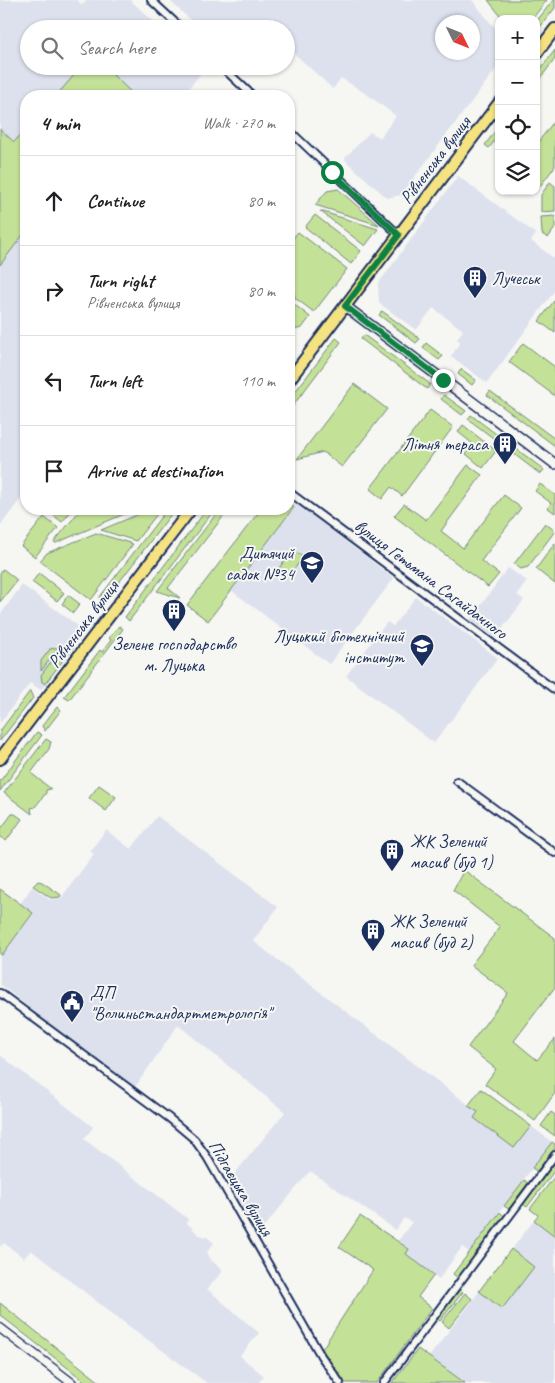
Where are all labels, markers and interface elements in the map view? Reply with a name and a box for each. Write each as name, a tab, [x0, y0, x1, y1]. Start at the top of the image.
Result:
north arrow	[435, 15, 480, 60]
map controls	[495, 15, 540, 195]
button: +	[495, 15, 540, 60]
search box	[20, 20, 295, 75]
icon: search	[38, 34, 66, 62]
text: Search here	[78, 36, 155, 60]
button: −	[495, 60, 540, 105]
button: locate	[495, 105, 540, 150]
text: 4 min	[40, 110, 80, 136]
street label: Рівненська вулиця	[395, 111, 476, 208]
text: Walk · 270 m	[203, 113, 275, 133]
button: layers	[495, 150, 540, 195]
route start	[321, 161, 344, 184]
icon: ahead	[40, 187, 68, 215]
text: Continue	[87, 189, 144, 213]
text: 80 m	[248, 191, 275, 211]
building icon: Лучеськ	[462, 265, 488, 299]
place label: Лучеськ	[492, 267, 542, 289]
text: Turn right	[87, 269, 154, 293]
icon: right	[40, 277, 68, 305]
text: 80 m	[248, 281, 275, 301]
text: Рівненська вулиця	[87, 293, 179, 313]
icon: left	[40, 367, 68, 395]
text: Turn left	[87, 369, 142, 393]
route end	[432, 369, 455, 392]
text: 110 m	[241, 371, 275, 391]
building icon: Літня тераса	[492, 431, 518, 465]
place label: Літня тераса	[402, 433, 489, 455]
icon: arrive	[40, 457, 68, 485]
text: Arrive at destination	[87, 459, 223, 483]
street label: вулиця Гетьмана Сагайдачного	[350, 514, 513, 645]
place label: Дитячий садок №34	[226, 542, 296, 585]
school or university icon: Дитячий садок №34	[299, 550, 325, 584]
street label: Рівненська вулиця	[43, 575, 124, 672]
building icon: Зелене господарство м. Луцька	[161, 598, 187, 632]
place label: Луцький біотехнічний інститут	[274, 625, 405, 668]
place label: Зелене господарство м. Луцька	[112, 633, 238, 676]
school or university icon: Луцький біотехнічний інститут	[409, 633, 435, 667]
place label: ЖК Зелений масив (буд 1)	[410, 830, 494, 873]
building icon: ЖК Зелений масив (буд 1)	[379, 838, 405, 872]
place label: ЖК Зелений масив (буд 2)	[390, 910, 474, 953]
building icon: ЖК Зелений масив (буд 2)	[360, 918, 386, 952]
place label: ДП "Волиньстандартметрологія"	[90, 981, 275, 1024]
public building icon: ДП "Волиньстандартметрологія"	[59, 989, 85, 1023]
street label: Підгаєцька вулиця	[204, 1136, 279, 1241]

